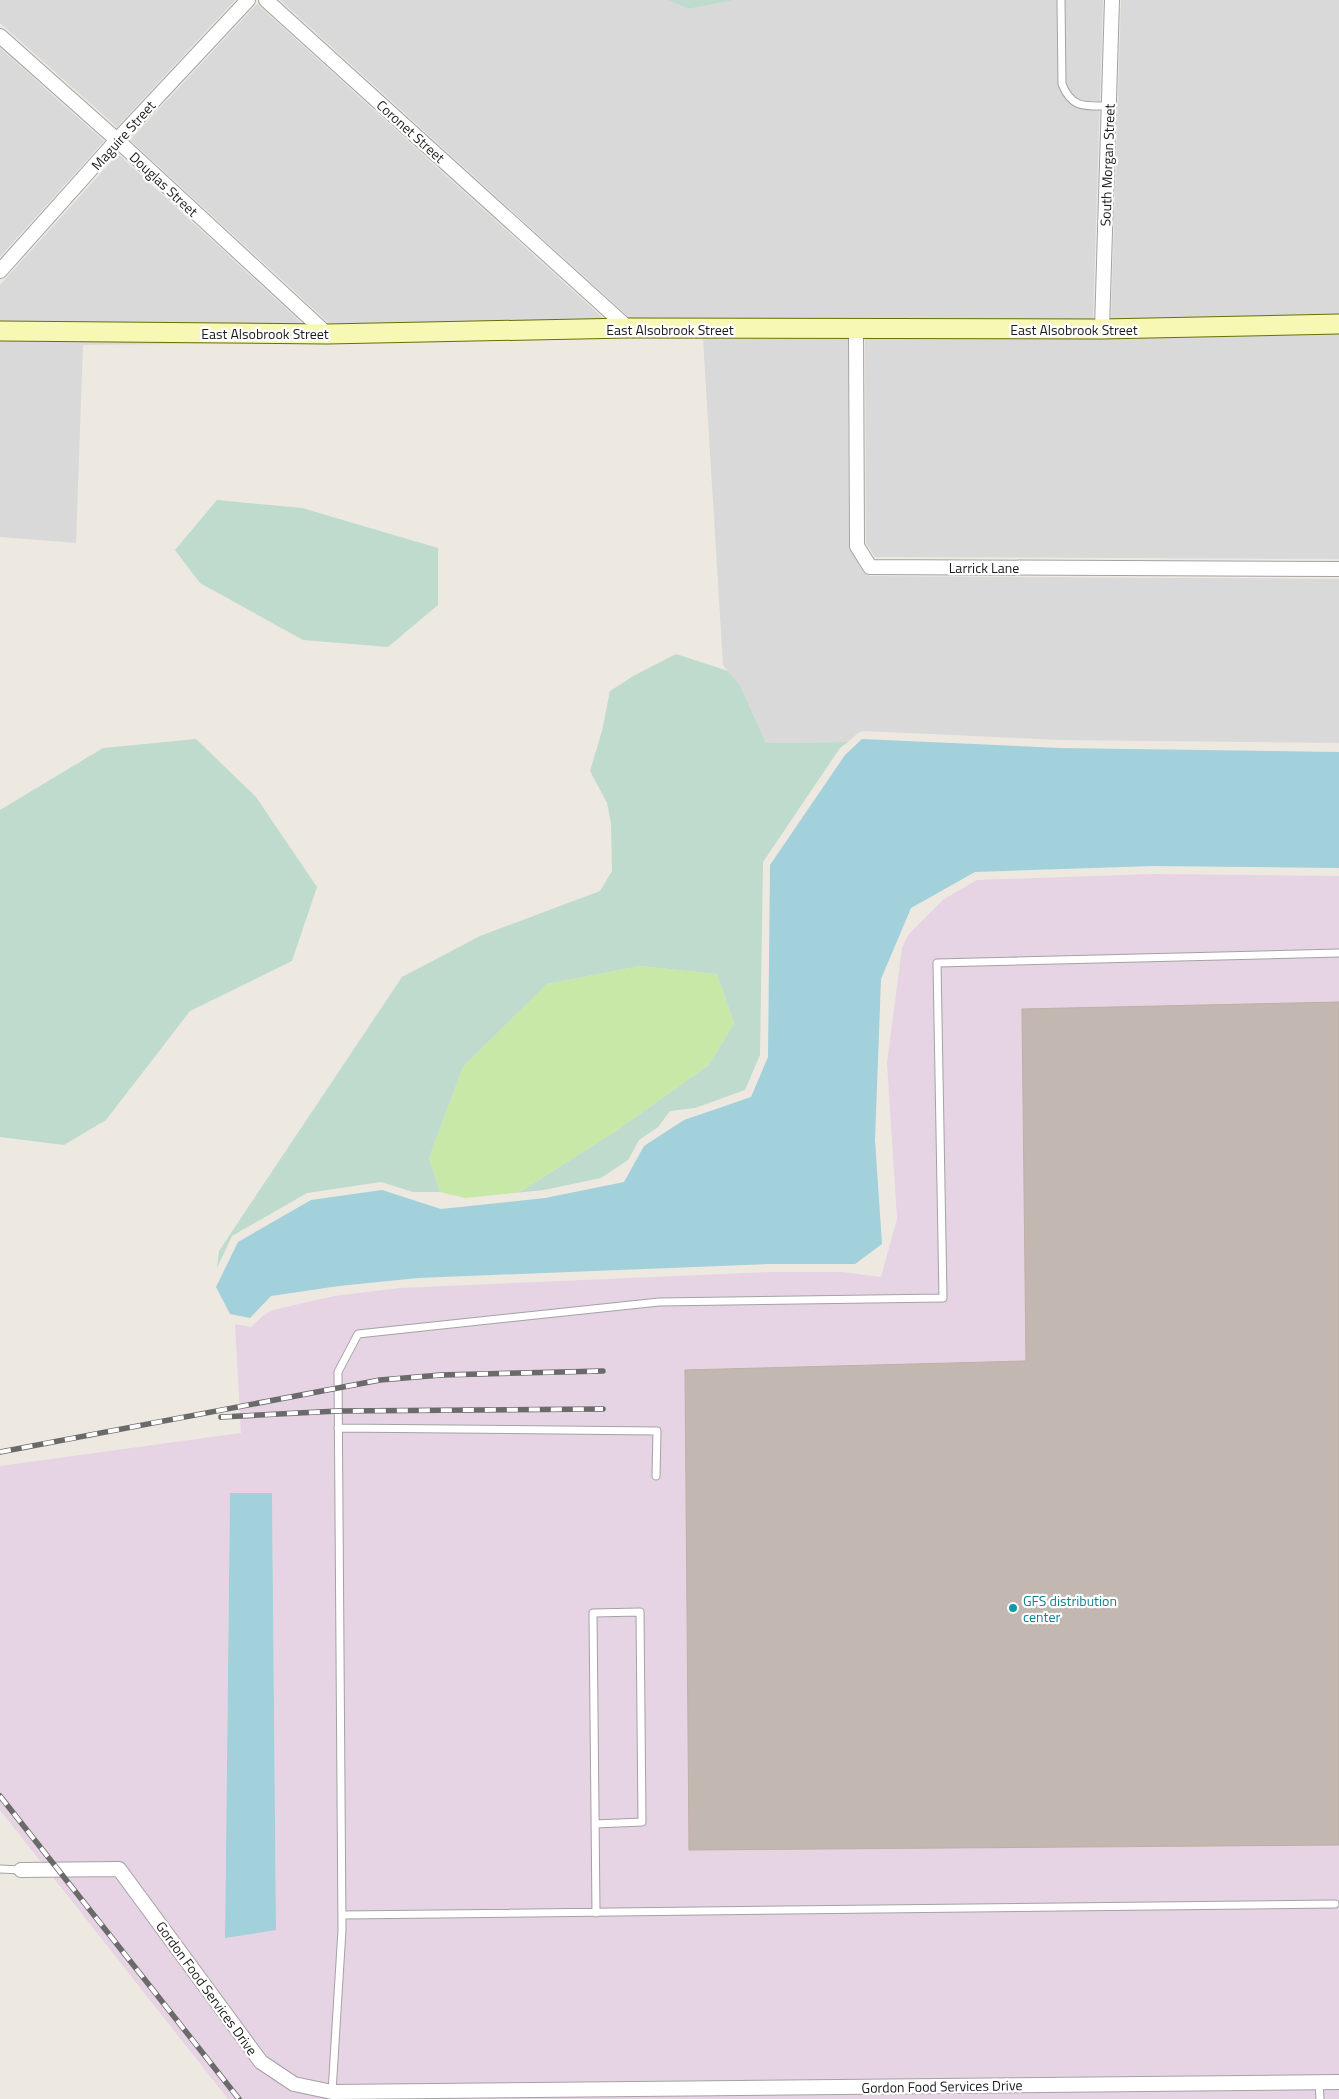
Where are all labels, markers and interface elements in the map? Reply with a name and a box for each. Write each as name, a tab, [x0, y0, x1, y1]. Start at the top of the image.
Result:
street label: Maguire Street	[86, 95, 160, 175]
street label: Coronet Street	[372, 95, 450, 167]
street label: South Morgan Street	[1094, 103, 1120, 227]
street label: Douglas Street	[125, 147, 203, 221]
street label: East Alsobrook Street	[606, 319, 734, 340]
street label: East Alsobrook Street	[1010, 319, 1138, 340]
street label: East Alsobrook Street	[201, 323, 329, 344]
street label: Larrick Lane	[949, 557, 1019, 578]
place label: GFS distribution center	[1023, 1590, 1117, 1627]
marker: GFS distribution center	[1007, 1602, 1019, 1614]
street label: Gordon Food Services Drive	[151, 1917, 263, 2059]
street label: Gordon Food Services Drive	[861, 2074, 1023, 2098]

